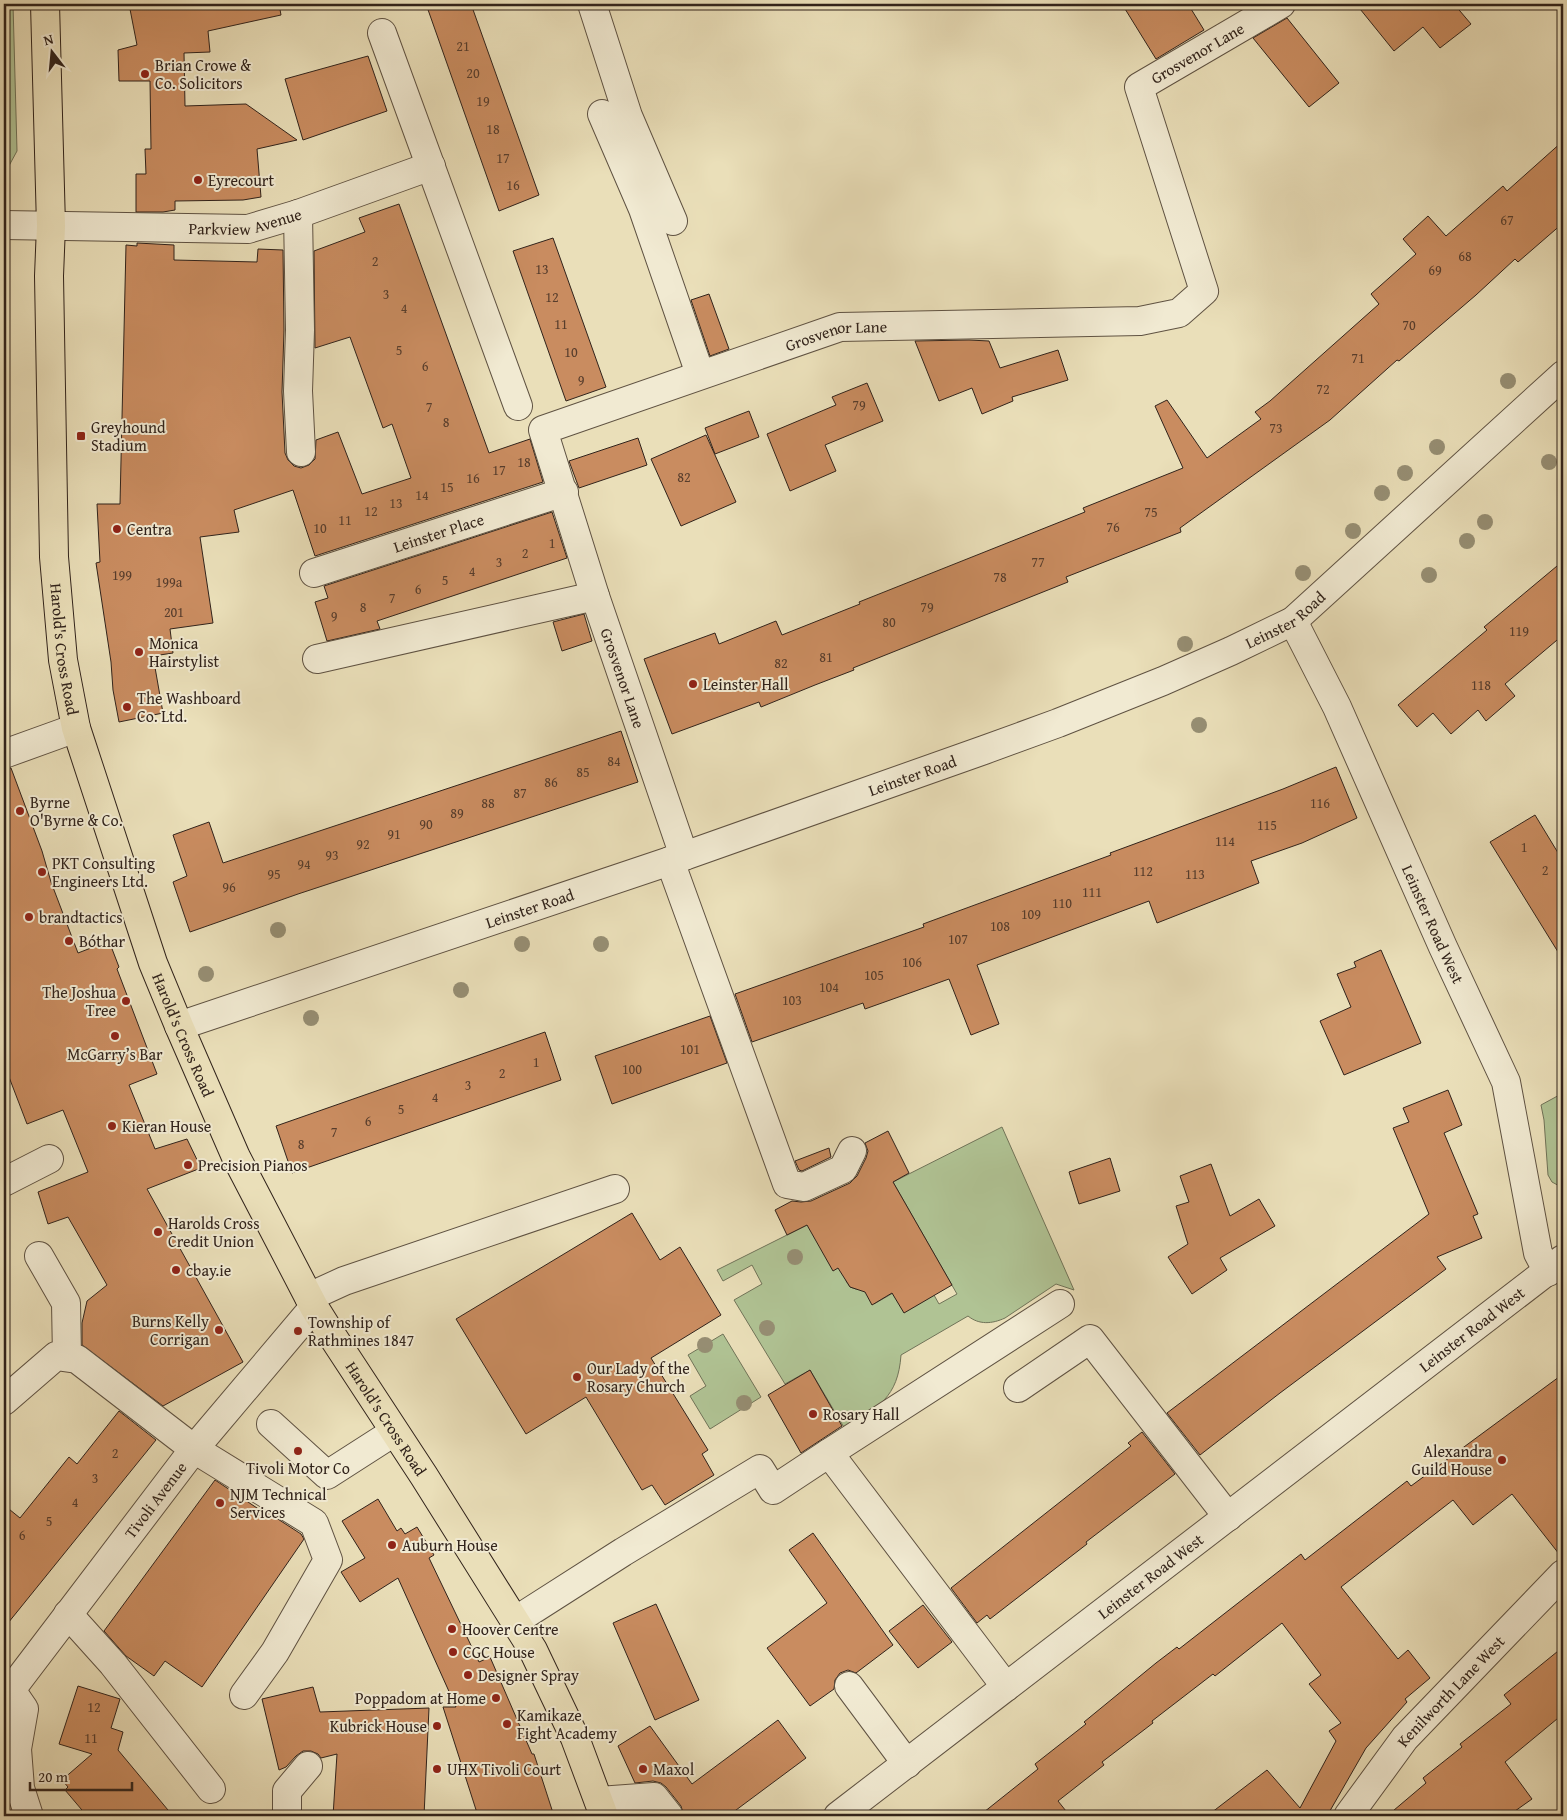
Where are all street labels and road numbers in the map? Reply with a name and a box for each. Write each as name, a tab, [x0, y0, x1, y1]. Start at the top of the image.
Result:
street label: Grosvenor Lane	[1146, 16, 1249, 90]
street label: Parkview Avenue	[188, 202, 305, 241]
street label: Grosvenor Lane	[782, 314, 887, 357]
street label: Leinster Place	[390, 507, 487, 558]
street label: Harold's Cross Road	[44, 582, 85, 718]
street label: Leinster Road	[1241, 585, 1331, 654]
street label: Grosvenor Lane	[595, 625, 651, 731]
street label: Leinster Road	[865, 749, 960, 802]
street label: Leinster Road West	[1396, 861, 1471, 988]
street label: Leinster Road	[482, 882, 578, 934]
street label: Harold's Cross Road	[146, 969, 221, 1101]
street label: Leinster Road West	[1414, 1281, 1530, 1378]
street label: Harold's Cross Road	[340, 1356, 433, 1481]
street label: Tivoli Avenue	[118, 1456, 192, 1543]
street label: Leinster Road West	[1092, 1527, 1209, 1624]
street label: Kenilworth Lane West	[1391, 1629, 1510, 1752]

